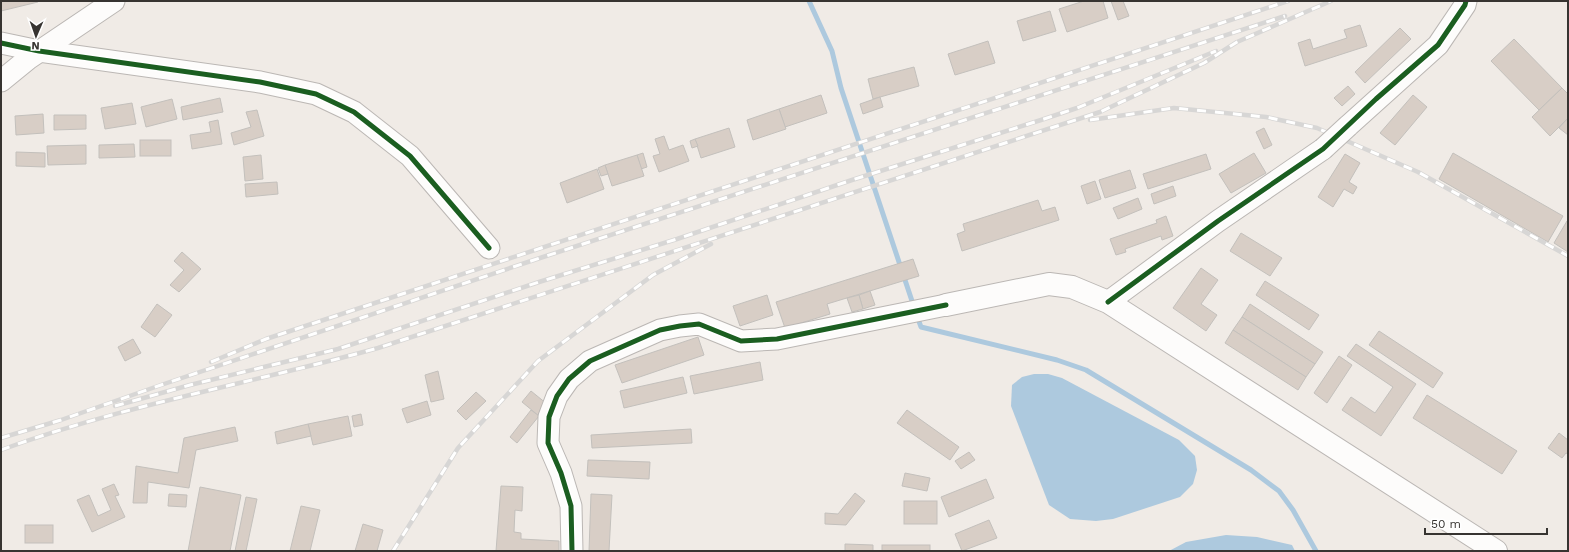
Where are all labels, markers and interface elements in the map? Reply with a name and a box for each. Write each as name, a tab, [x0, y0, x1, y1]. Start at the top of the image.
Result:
north arrow	[16, 16, 56, 56]
text: N	[31, 39, 40, 52]
scale bar	[1425, 510, 1547, 536]
text: 50 m	[1431, 517, 1461, 531]

